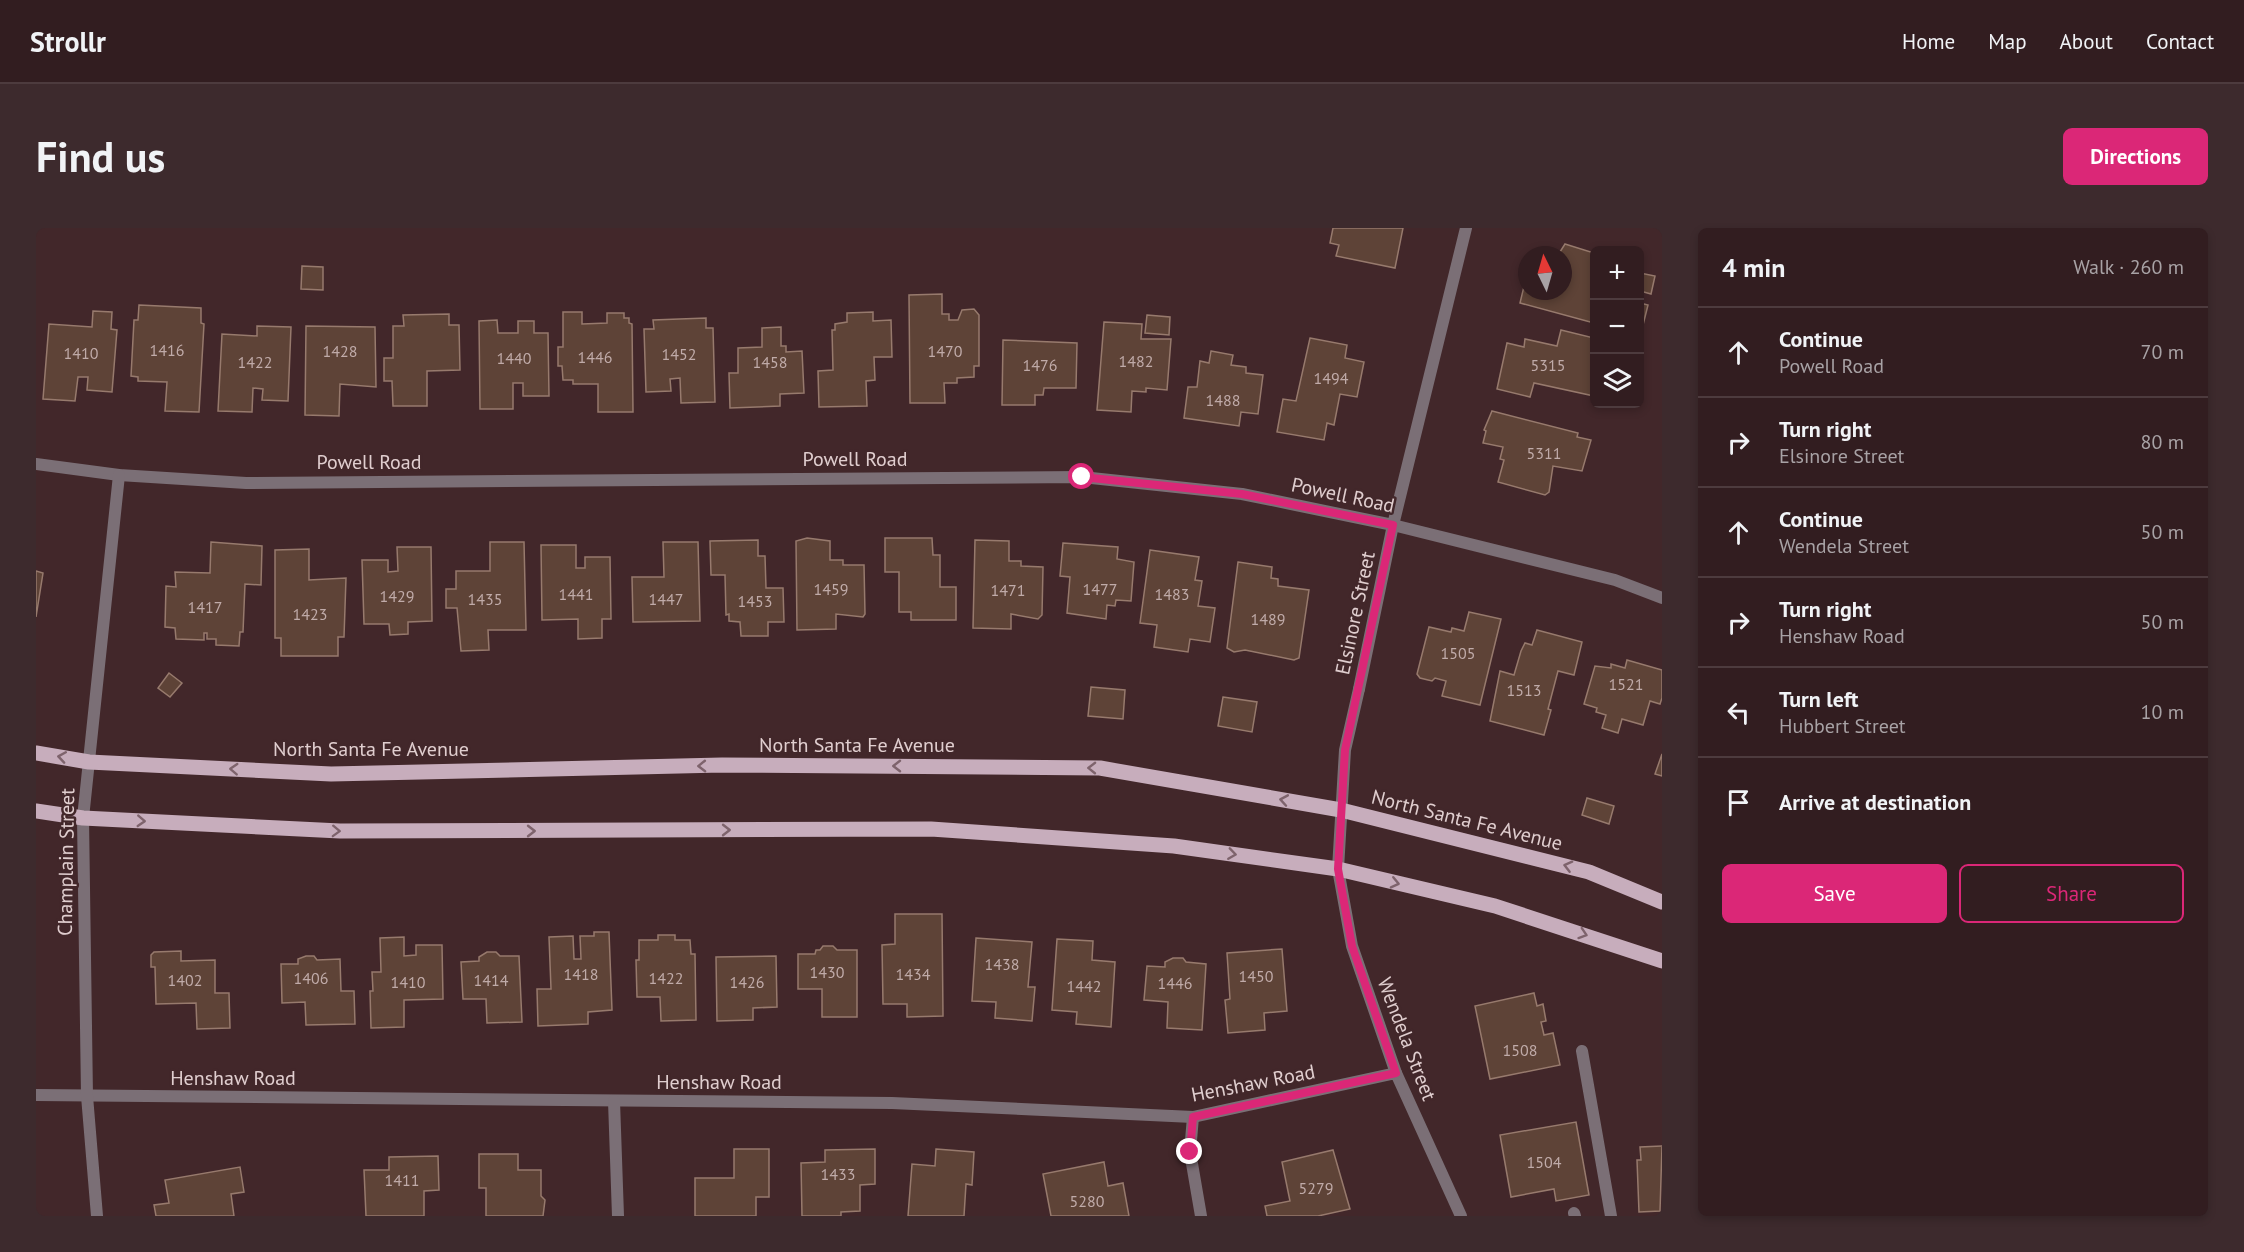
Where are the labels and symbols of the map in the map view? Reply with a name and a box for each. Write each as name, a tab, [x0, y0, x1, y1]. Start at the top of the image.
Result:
north arrow	[1518, 246, 1572, 300]
house number: 1416	[150, 340, 184, 360]
house number: 1428	[323, 341, 357, 361]
house number: 1470	[928, 341, 963, 361]
house number: 1410	[64, 343, 99, 363]
house number: 1452	[662, 344, 696, 364]
house number: 1446	[578, 347, 612, 367]
house number: 1440	[497, 348, 532, 368]
house number: 1482	[1119, 351, 1153, 371]
house number: 1422	[238, 352, 272, 372]
house number: 1458	[753, 352, 787, 372]
house number: 1476	[1023, 355, 1057, 375]
house number: 5315	[1531, 355, 1565, 375]
house number: 1494	[1314, 368, 1349, 388]
house number: 1488	[1206, 390, 1240, 410]
house number: 5311	[1527, 443, 1561, 463]
street label: Powell Road	[803, 446, 907, 472]
street label: Powell Road	[317, 449, 421, 475]
route start	[1068, 463, 1094, 489]
street label: Powell Road	[1289, 471, 1397, 519]
street label: Elsinore Street	[1329, 549, 1381, 677]
house number: 1459	[814, 579, 848, 599]
house number: 1477	[1083, 579, 1117, 599]
house number: 1471	[991, 580, 1025, 600]
house number: 1441	[559, 584, 593, 604]
house number: 1483	[1155, 584, 1189, 604]
house number: 1429	[380, 586, 414, 606]
house number: 1435	[468, 589, 502, 609]
house number: 1447	[649, 589, 683, 609]
house number: 1453	[738, 591, 772, 611]
house number: 1417	[188, 597, 222, 617]
house number: 1423	[293, 604, 327, 624]
house number: 1489	[1251, 609, 1285, 629]
house number: 1505	[1441, 643, 1475, 663]
house number: 1521	[1609, 674, 1643, 694]
house number: 1513	[1507, 680, 1541, 700]
street label: North Santa Fe Avenue	[759, 732, 955, 758]
street label: North Santa Fe Avenue	[273, 736, 469, 762]
one-way arrow	[58, 752, 67, 764]
one-way arrow	[697, 759, 706, 772]
one-way arrow	[892, 760, 901, 772]
one-way arrow	[229, 762, 238, 775]
one-way arrow	[1087, 762, 1096, 774]
street label: North Santa Fe Avenue	[1369, 784, 1565, 856]
street label: Champlain Street	[52, 788, 80, 936]
one-way arrow	[1279, 794, 1289, 807]
one-way arrow	[137, 814, 146, 827]
one-way arrow	[722, 824, 731, 836]
one-way arrow	[332, 825, 341, 837]
one-way arrow	[527, 825, 536, 837]
one-way arrow	[1227, 848, 1236, 860]
one-way arrow	[1563, 861, 1573, 874]
one-way arrow	[1390, 875, 1400, 888]
one-way arrow	[1577, 927, 1588, 940]
house number: 1438	[985, 954, 1019, 974]
house number: 1430	[810, 962, 845, 982]
house number: 1418	[564, 964, 598, 984]
house number: 1434	[896, 964, 931, 984]
house number: 1450	[1239, 966, 1274, 986]
house number: 1406	[294, 968, 328, 988]
house number: 1422	[649, 968, 683, 988]
house number: 1402	[168, 970, 202, 990]
house number: 1414	[474, 970, 509, 990]
house number: 1410	[391, 972, 426, 992]
house number: 1426	[730, 972, 764, 992]
house number: 1446	[1158, 973, 1192, 993]
street label: Wendela Street	[1372, 974, 1442, 1105]
house number: 1442	[1067, 976, 1101, 996]
house number: 1508	[1503, 1040, 1537, 1060]
street label: Henshaw Road	[1189, 1058, 1317, 1108]
street label: Henshaw Road	[170, 1065, 296, 1091]
street label: Henshaw Road	[656, 1069, 782, 1095]
route end	[1176, 1138, 1202, 1164]
house number: 1504	[1527, 1152, 1562, 1172]
house number: 1433	[821, 1164, 855, 1184]
house number: 1411	[385, 1170, 419, 1190]
house number: 5279	[1299, 1178, 1333, 1198]
house number: 5280	[1070, 1191, 1105, 1211]

